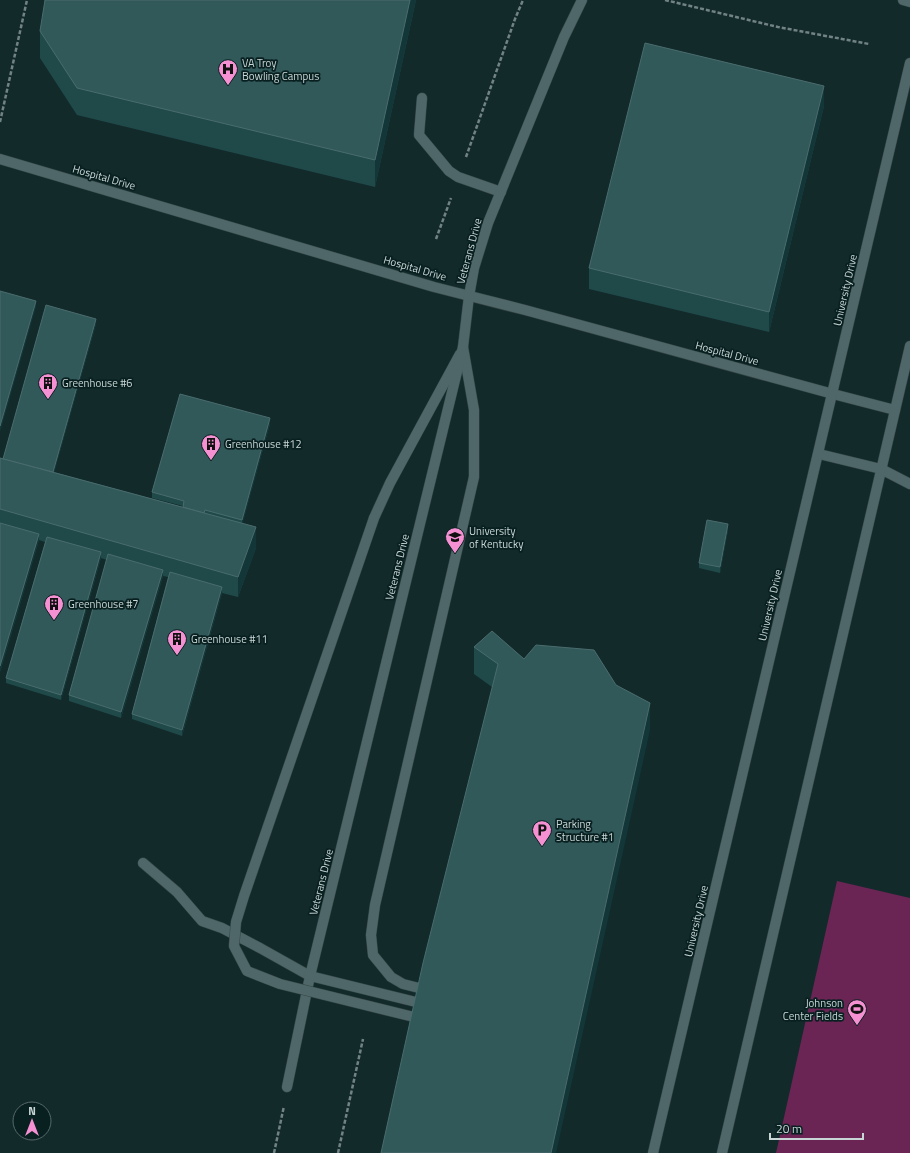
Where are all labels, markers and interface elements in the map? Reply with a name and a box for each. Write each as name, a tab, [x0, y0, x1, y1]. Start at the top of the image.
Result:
place label: VA Troy Bowling Campus	[242, 55, 319, 84]
hospital icon: VA Troy Bowling Campus	[217, 58, 239, 86]
street label: Hospital Drive	[71, 160, 138, 194]
street label: Veterans Drive	[452, 216, 486, 286]
street label: Hospital Drive	[382, 251, 449, 285]
street label: University Drive	[829, 252, 861, 327]
street label: Hospital Drive	[694, 337, 761, 369]
building icon: Greenhouse #6	[37, 372, 59, 400]
place label: Greenhouse #6	[62, 375, 132, 391]
building icon: Greenhouse #12	[200, 433, 222, 461]
place label: Greenhouse #12	[225, 436, 302, 452]
place label: University of Kentucky	[469, 523, 524, 552]
school or university icon: University of Kentucky	[444, 526, 466, 554]
street label: Veterans Drive	[381, 532, 413, 602]
street label: University Drive	[754, 567, 786, 642]
building icon: Greenhouse #7	[43, 593, 65, 621]
place label: Greenhouse #7	[68, 596, 138, 612]
building icon: Greenhouse #11	[166, 628, 188, 656]
place label: Greenhouse #11	[191, 631, 268, 647]
place label: Parking Structure #1	[556, 816, 614, 845]
parking icon: Parking Structure #1	[531, 819, 553, 847]
street label: Veterans Drive	[305, 847, 337, 917]
street label: University Drive	[680, 883, 712, 958]
place label: Johnson Center Fields	[783, 995, 843, 1024]
sports icon: Johnson Center Fields	[846, 998, 868, 1026]
north arrow	[12, 1101, 52, 1141]
text: N	[28, 1103, 36, 1119]
scale bar	[770, 1115, 863, 1141]
text: 20 m	[776, 1119, 802, 1138]

